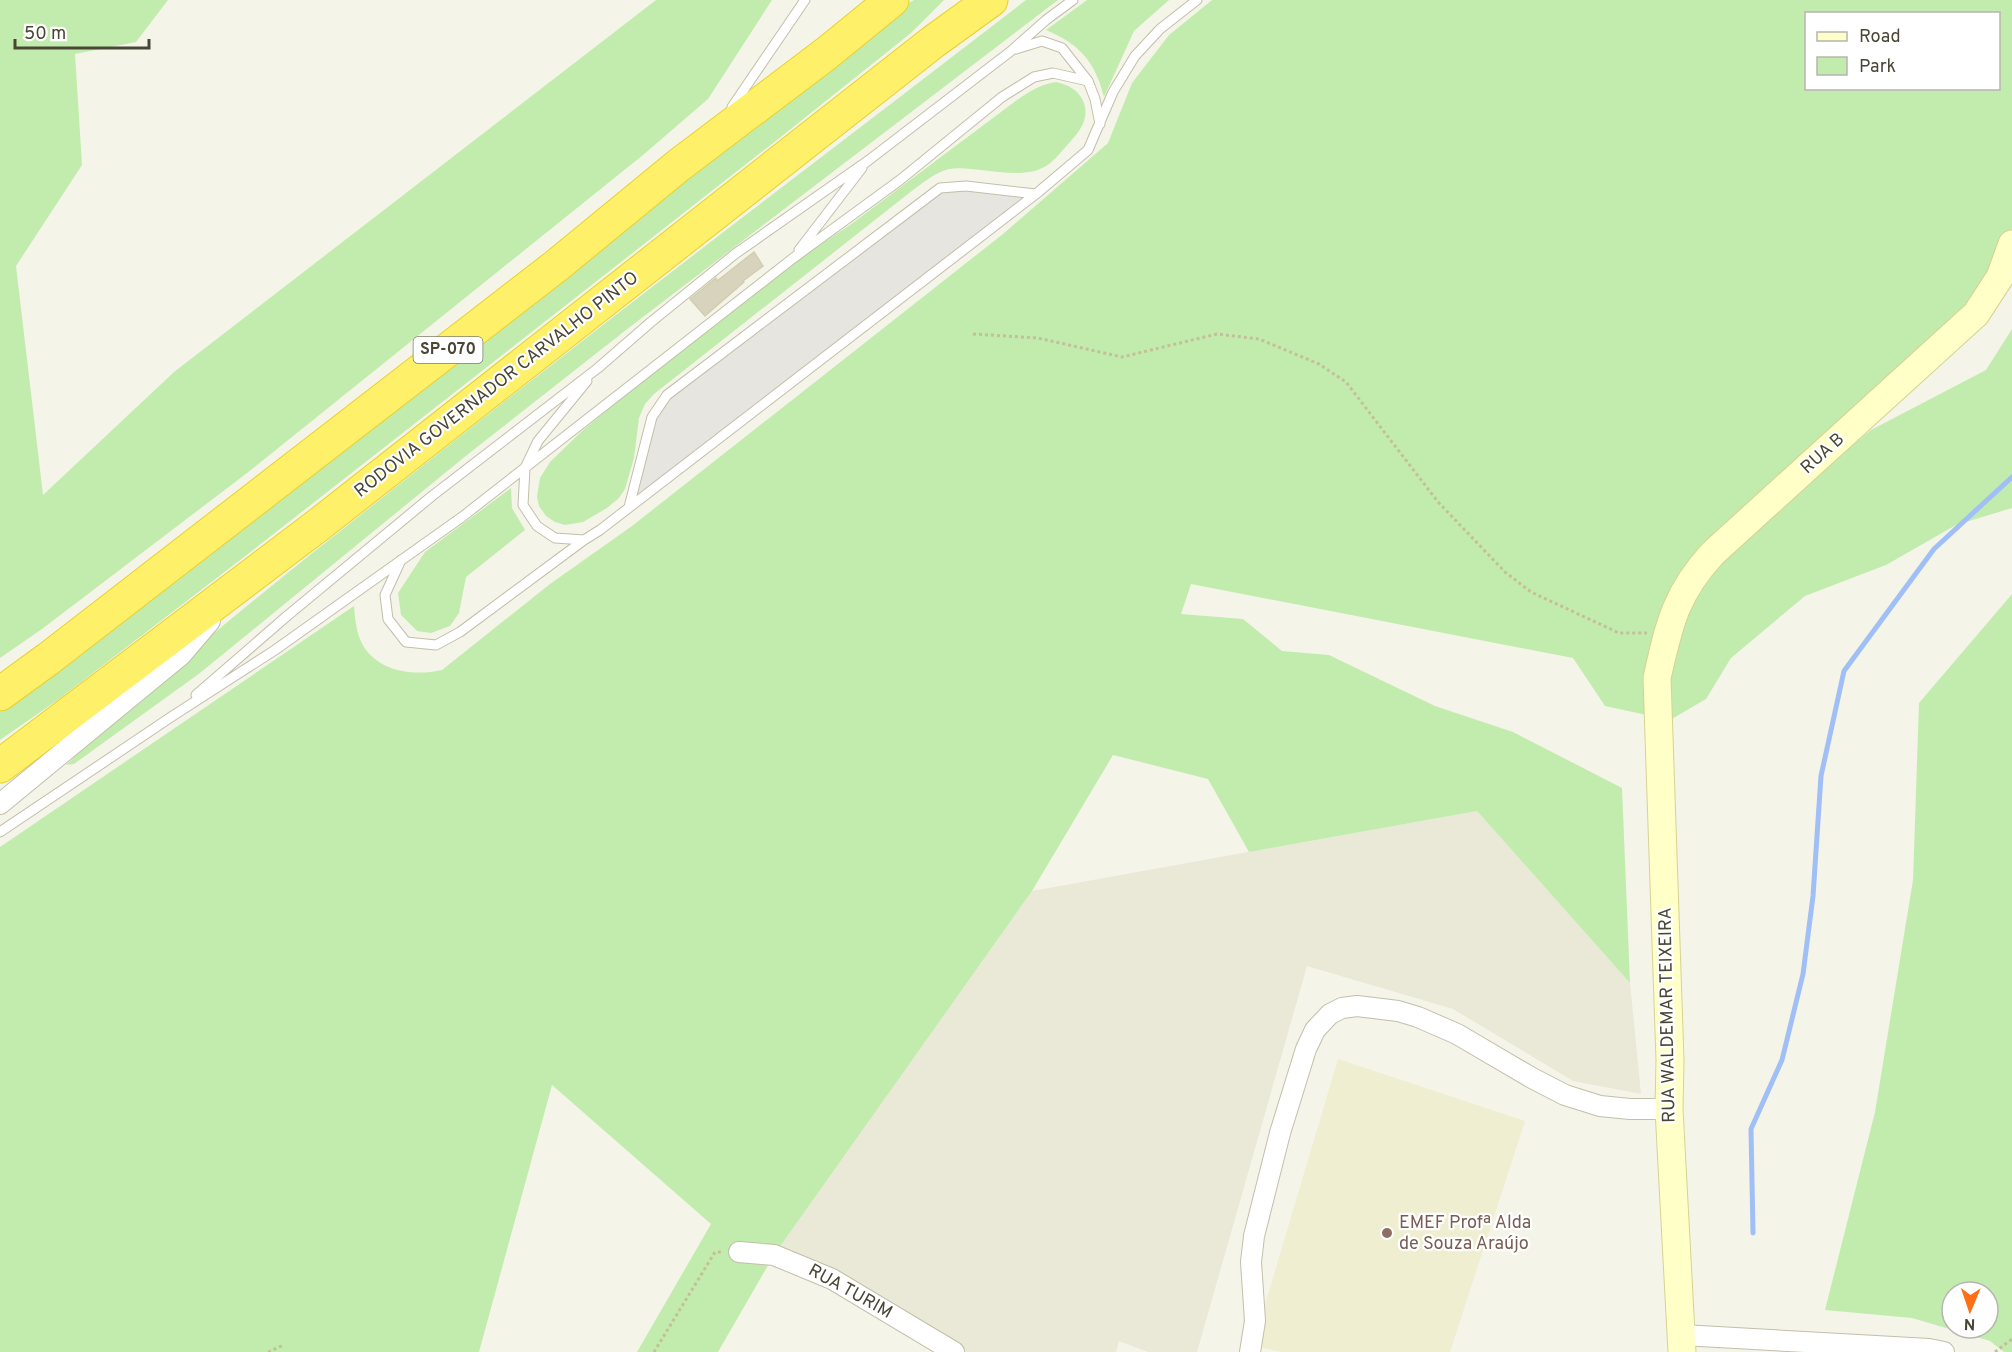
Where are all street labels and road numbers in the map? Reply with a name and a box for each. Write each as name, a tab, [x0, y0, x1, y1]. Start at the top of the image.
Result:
street label: RODOVIA GOVERNADOR CARVALHO PINTO	[350, 267, 644, 503]
road number: SP-070	[414, 337, 482, 363]
street label: RUA B	[1796, 428, 1850, 480]
street label: RUA WALDEMAR TEIXEIRA	[1655, 907, 1681, 1123]
street label: RUA TURIM	[804, 1259, 896, 1325]

